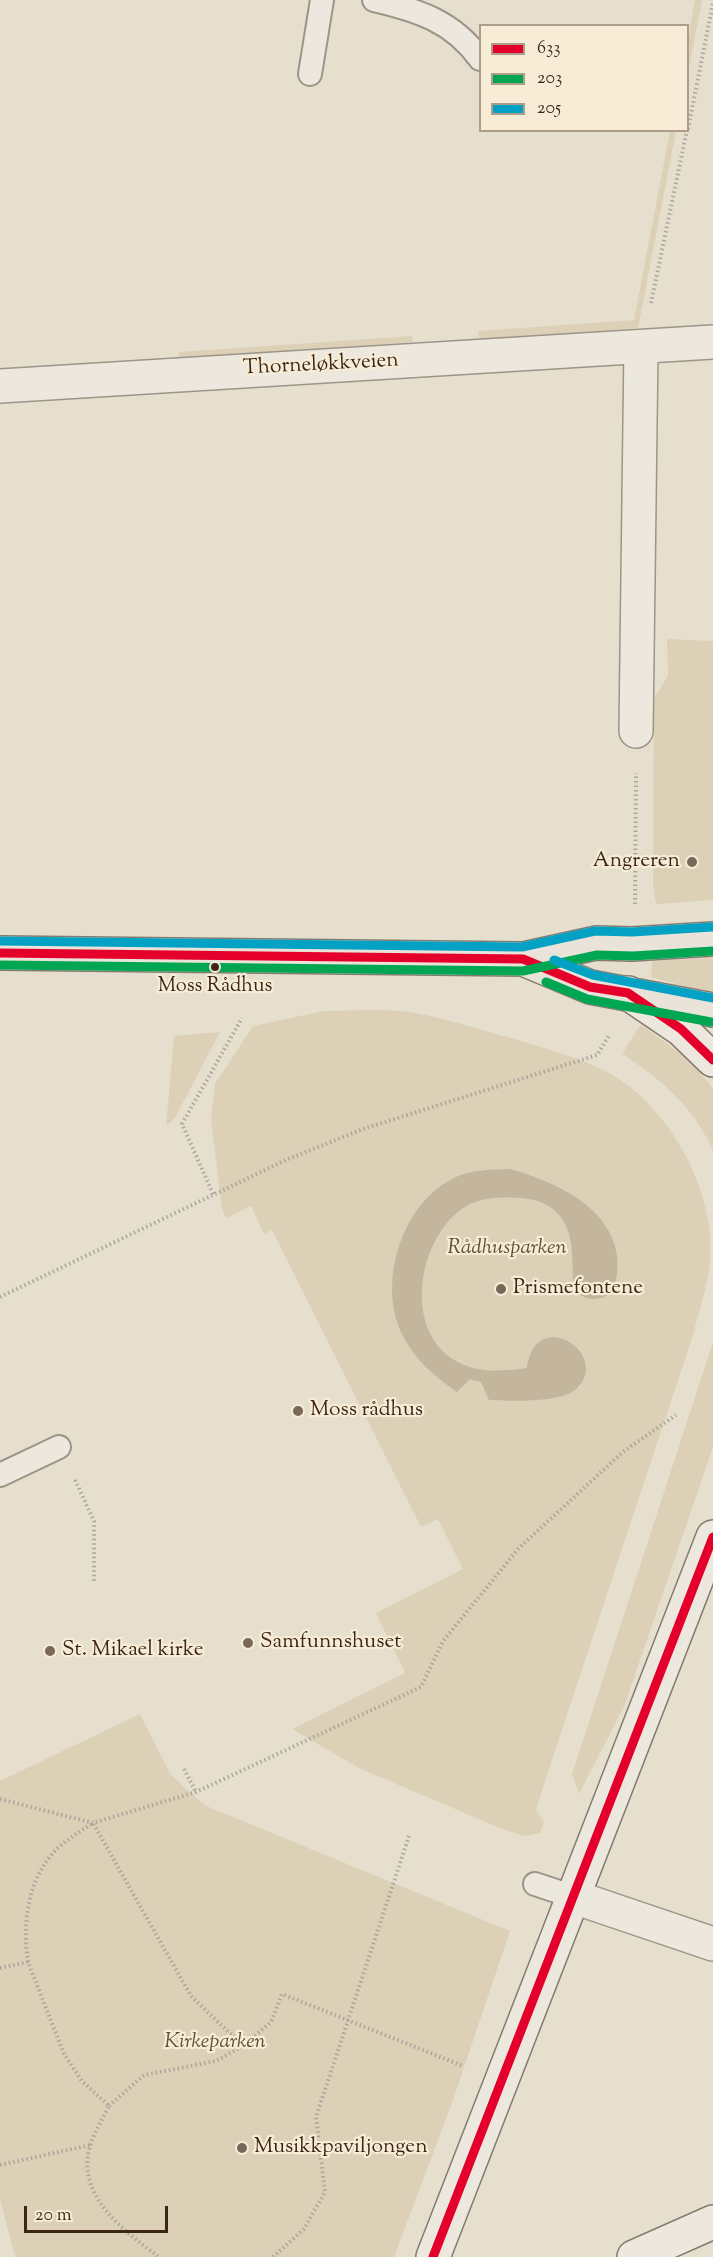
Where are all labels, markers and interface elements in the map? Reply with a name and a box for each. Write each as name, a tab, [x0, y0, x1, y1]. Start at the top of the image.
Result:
legend	[479, 24, 689, 132]
text: 633	[537, 36, 561, 62]
text: 203	[537, 66, 562, 92]
text: 205	[537, 96, 561, 122]
street label: Thorneløkkveien	[243, 349, 399, 383]
place label: Angreren	[593, 849, 680, 875]
marker: Angreren	[685, 855, 699, 869]
marker: Moss Rådhus	[209, 961, 221, 973]
place label: Moss Rådhus	[158, 976, 272, 1000]
park label: Rådhusparken	[447, 1236, 567, 1262]
place label: Prismefontene	[513, 1276, 643, 1302]
marker: Prismefontene	[494, 1282, 508, 1296]
place label: Moss rådhus	[310, 1398, 423, 1424]
marker: Moss rådhus	[291, 1404, 305, 1418]
place label: Samfunnshuset	[260, 1630, 401, 1656]
marker: Samfunnshuset	[241, 1636, 255, 1650]
place label: St. Mikael kirke	[62, 1638, 203, 1664]
marker: St. Mikael kirke	[43, 1644, 57, 1658]
park label: Kirkeparken	[164, 2030, 266, 2056]
place label: Musikkpaviljongen	[254, 2135, 428, 2161]
marker: Musikkpaviljongen	[235, 2141, 249, 2155]
scale bar	[27, 2194, 171, 2232]
text: 20 m	[35, 2203, 72, 2229]

